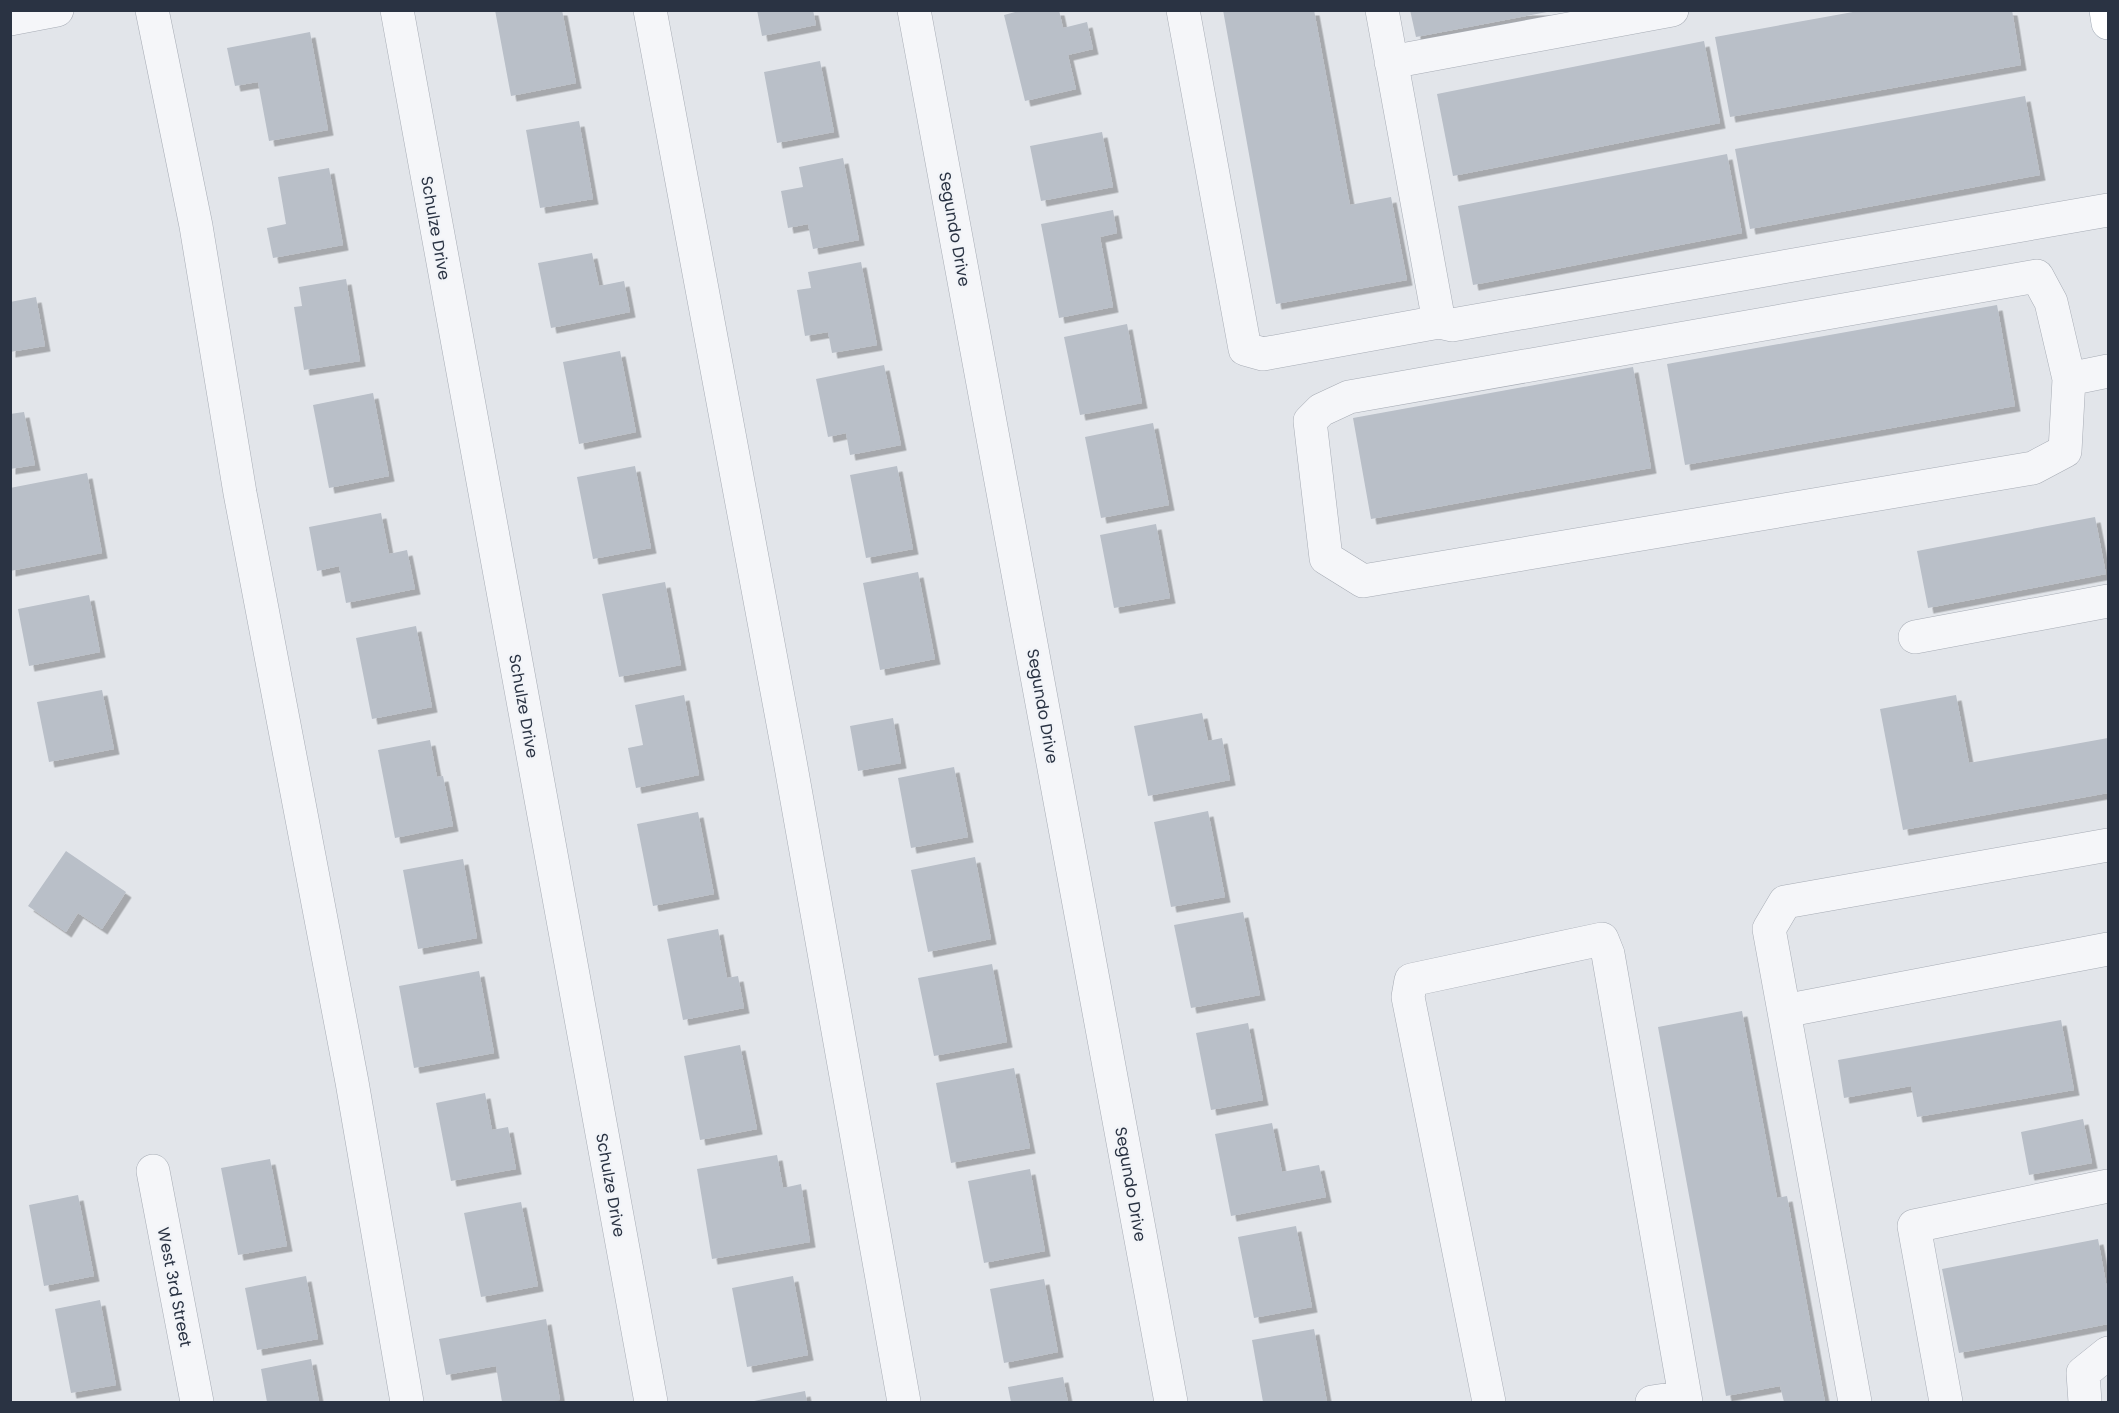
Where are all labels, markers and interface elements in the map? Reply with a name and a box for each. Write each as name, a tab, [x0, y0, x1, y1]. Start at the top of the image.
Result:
street label: Segundo Drive	[933, 170, 976, 288]
street label: Schulze Drive	[415, 174, 456, 282]
street label: Segundo Drive	[1021, 647, 1064, 765]
street label: Schulze Drive	[503, 652, 544, 760]
street label: Segundo Drive	[1109, 1125, 1152, 1243]
street label: Schulze Drive	[590, 1131, 631, 1239]
street label: West 3rd Street	[152, 1225, 197, 1349]

